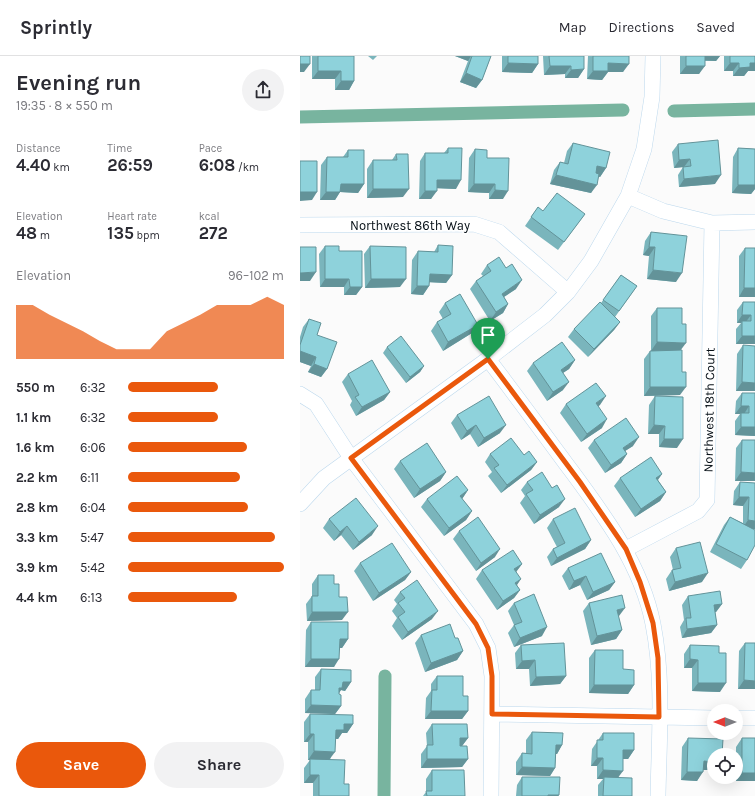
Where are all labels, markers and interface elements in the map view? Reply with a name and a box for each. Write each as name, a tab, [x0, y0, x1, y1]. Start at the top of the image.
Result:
text: Sprintly	[20, 17, 92, 39]
text: Map	[559, 19, 587, 36]
text: Directions	[609, 19, 674, 36]
text: Saved	[696, 19, 735, 36]
button: share	[242, 69, 284, 111]
text: Evening run	[16, 70, 141, 96]
text: 19:35 · 8 × 550 m	[16, 98, 113, 113]
text: Distance	[16, 142, 60, 155]
text: Time	[107, 142, 132, 155]
text: Pace	[199, 142, 222, 155]
text: 4.40	[16, 155, 51, 175]
text: 26:59	[107, 155, 153, 175]
text: 6:08	[199, 155, 235, 175]
text: km	[51, 161, 70, 174]
text: /km	[235, 161, 259, 174]
text: Elevation	[16, 210, 63, 223]
text: Heart rate	[107, 210, 157, 223]
text: kcal	[199, 210, 220, 223]
street label: Northwest 86th Way	[350, 218, 470, 233]
text: 48	[16, 223, 37, 243]
text: 135	[107, 223, 134, 243]
text: 272	[199, 223, 228, 243]
text: m	[37, 229, 50, 242]
text: bpm	[134, 229, 160, 242]
text: Elevation	[16, 268, 71, 283]
text: 96–102 m	[228, 268, 284, 283]
pin	[471, 318, 505, 359]
icon: arrive	[477, 324, 499, 346]
street label: Northwest 18th Court	[700, 347, 718, 473]
text: 550 m	[16, 380, 55, 395]
text: 6:32	[80, 380, 106, 395]
text: 1.1 km	[16, 410, 51, 425]
text: 6:32	[80, 410, 106, 425]
text: 1.6 km	[16, 440, 55, 455]
text: 6:06	[80, 440, 106, 455]
text: 2.2 km	[16, 470, 58, 485]
text: 6:11	[80, 470, 99, 485]
text: 2.8 km	[16, 500, 58, 515]
text: 6:04	[80, 500, 105, 515]
text: 3.3 km	[16, 530, 58, 545]
text: 5:47	[80, 530, 104, 545]
text: 3.9 km	[16, 560, 58, 575]
text: 5:42	[80, 560, 105, 575]
text: 4.4 km	[16, 590, 58, 605]
text: 6:13	[80, 590, 102, 605]
north arrow	[707, 704, 743, 740]
map controls	[707, 704, 743, 784]
button: Save	[16, 742, 146, 788]
button: Share	[154, 742, 284, 788]
button: locate	[707, 748, 743, 784]

